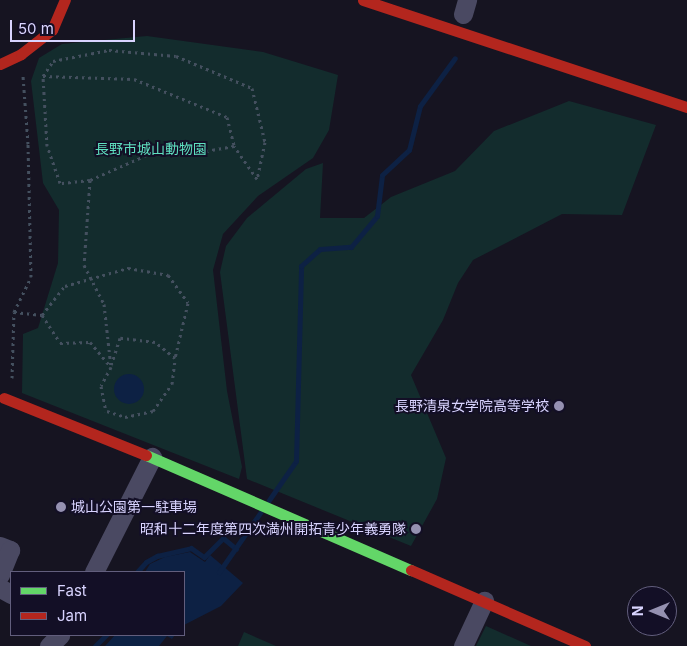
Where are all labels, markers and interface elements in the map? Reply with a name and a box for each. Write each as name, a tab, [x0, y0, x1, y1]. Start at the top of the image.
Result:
scale bar	[12, 10, 138, 42]
text: 50 m	[18, 19, 54, 38]
park label: 長野市城山動物園	[95, 141, 207, 157]
place label: 長野清泉女学院高等学校	[395, 398, 549, 414]
marker: 長野清泉女学院高等学校	[553, 400, 565, 412]
place label: 城山公園第一駐車場	[71, 499, 197, 515]
marker: 城山公園第一駐車場	[55, 501, 67, 513]
place label: 昭和十二年度第四次満州開拓青少年義勇隊	[140, 521, 406, 537]
marker: 昭和十二年度第四次満州開拓青少年義勇隊	[410, 523, 422, 535]
legend	[10, 571, 185, 636]
text: Fast	[57, 581, 87, 600]
north arrow	[627, 586, 677, 636]
text: Jam	[57, 606, 87, 625]
text: N	[629, 606, 646, 616]

